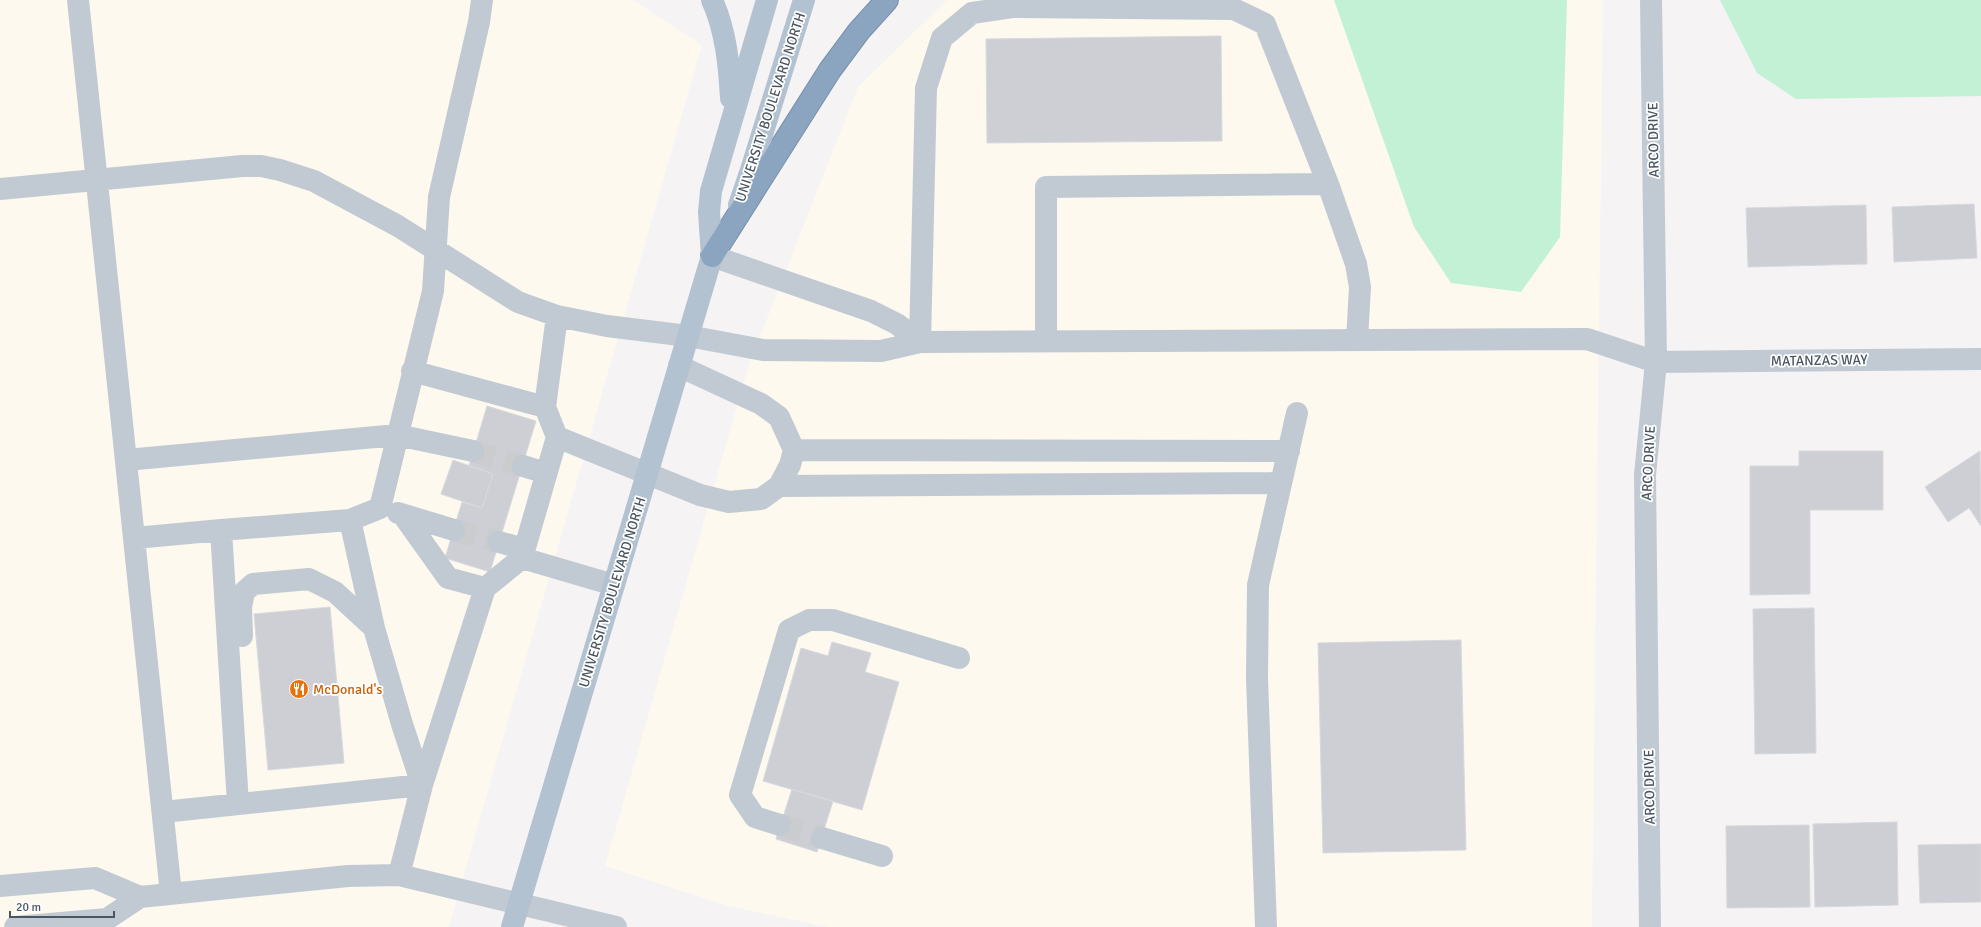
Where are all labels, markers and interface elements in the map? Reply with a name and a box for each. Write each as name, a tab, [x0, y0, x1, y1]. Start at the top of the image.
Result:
street label: UNIVERSITY BOULEVARD NORTH	[732, 10, 809, 204]
street label: ARCO DRIVE	[1644, 102, 1663, 178]
street label: MATANZAS WAY	[1770, 351, 1868, 370]
street label: ARCO DRIVE	[1638, 425, 1659, 501]
street label: UNIVERSITY BOULEVARD NORTH	[575, 495, 650, 689]
restaurant icon: McDonald's	[288, 678, 310, 700]
place label: McDonald's	[313, 681, 382, 698]
street label: ARCO DRIVE	[1640, 749, 1659, 825]
scale bar	[10, 893, 114, 919]
text: 20 m	[16, 900, 41, 915]

